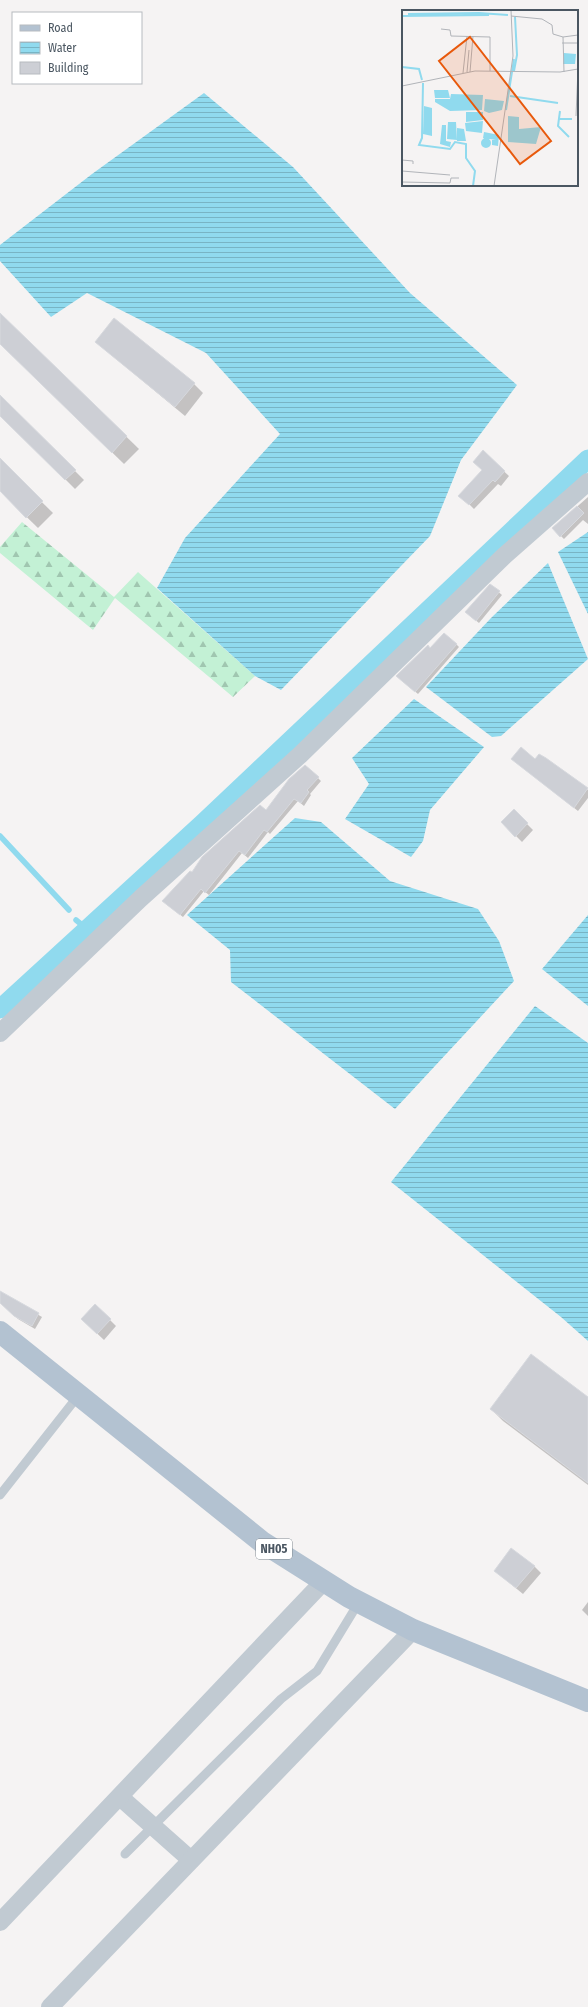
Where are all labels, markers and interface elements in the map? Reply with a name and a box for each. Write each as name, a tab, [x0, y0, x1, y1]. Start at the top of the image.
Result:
inset map	[402, 10, 578, 186]
legend	[12, 12, 142, 84]
text: Road	[48, 21, 73, 35]
text: Water	[48, 41, 77, 55]
text: Building	[48, 61, 89, 75]
road number: NH05	[256, 1539, 292, 1559]

